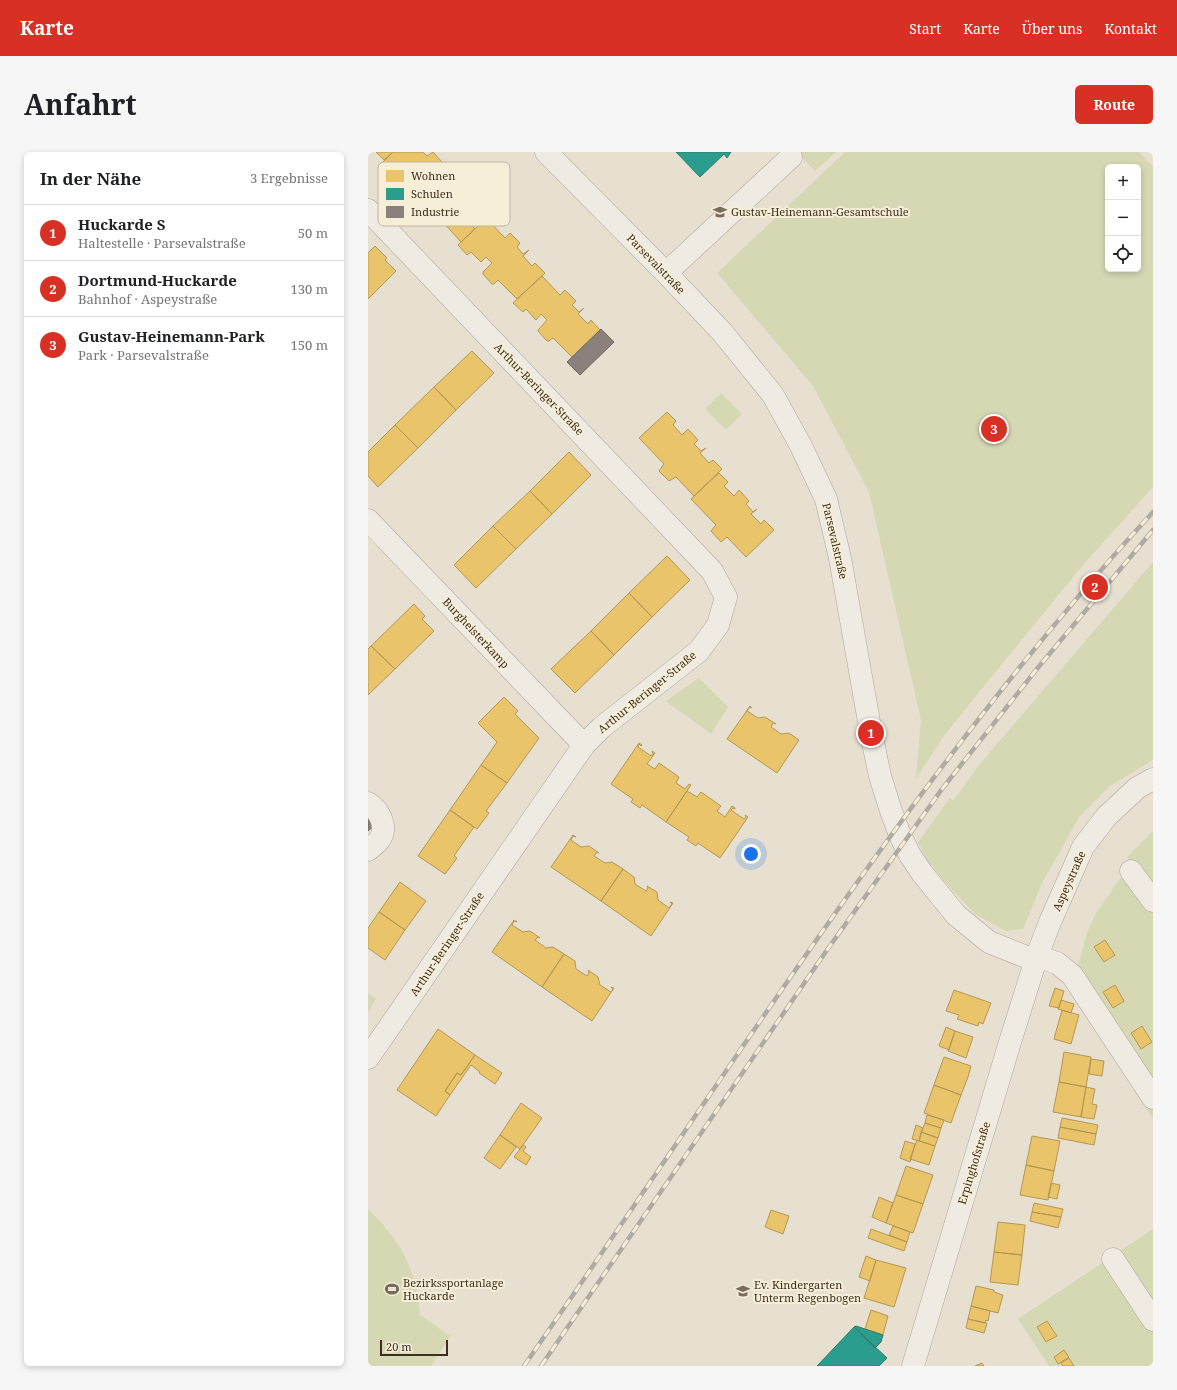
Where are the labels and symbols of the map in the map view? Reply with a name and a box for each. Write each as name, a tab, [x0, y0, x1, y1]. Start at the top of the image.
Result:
legend	[378, 162, 510, 226]
text: Wohnen	[411, 168, 455, 183]
text: Schulen	[411, 186, 453, 201]
text: Industrie	[411, 204, 459, 219]
school or university icon: Gustav-Heinemann-Gesamtschule	[712, 204, 728, 220]
place label: Gustav-Heinemann-Gesamtschule	[731, 204, 909, 219]
street label: Parsevalstraße	[624, 230, 689, 297]
street label: Arthur-Beringer-Straße	[491, 339, 587, 438]
pin: 3	[981, 414, 1007, 444]
street label: Parsevalstraße	[819, 501, 852, 581]
pin: 2	[1082, 572, 1108, 602]
street label: Burgheisterkamp	[440, 594, 513, 671]
street label: Arthur-Beringer-Straße	[594, 647, 699, 736]
pin: 1	[858, 718, 884, 748]
your location	[741, 844, 761, 864]
street label: Aspeystraße	[1049, 848, 1089, 913]
street label: Arthur-Beringer-Straße	[406, 889, 487, 999]
street label: Erpinghofstraße	[954, 1120, 993, 1206]
place label: Bezirkssportanlage Huckarde	[403, 1275, 504, 1303]
place label: Ev. Kindergarten Unterm Regenbogen	[754, 1277, 861, 1305]
sports icon: Bezirkssportanlage Huckarde	[384, 1281, 400, 1297]
school or university icon: Ev. Kindergarten Unterm Regenbogen	[735, 1283, 751, 1299]
scale bar	[380, 1338, 448, 1357]

